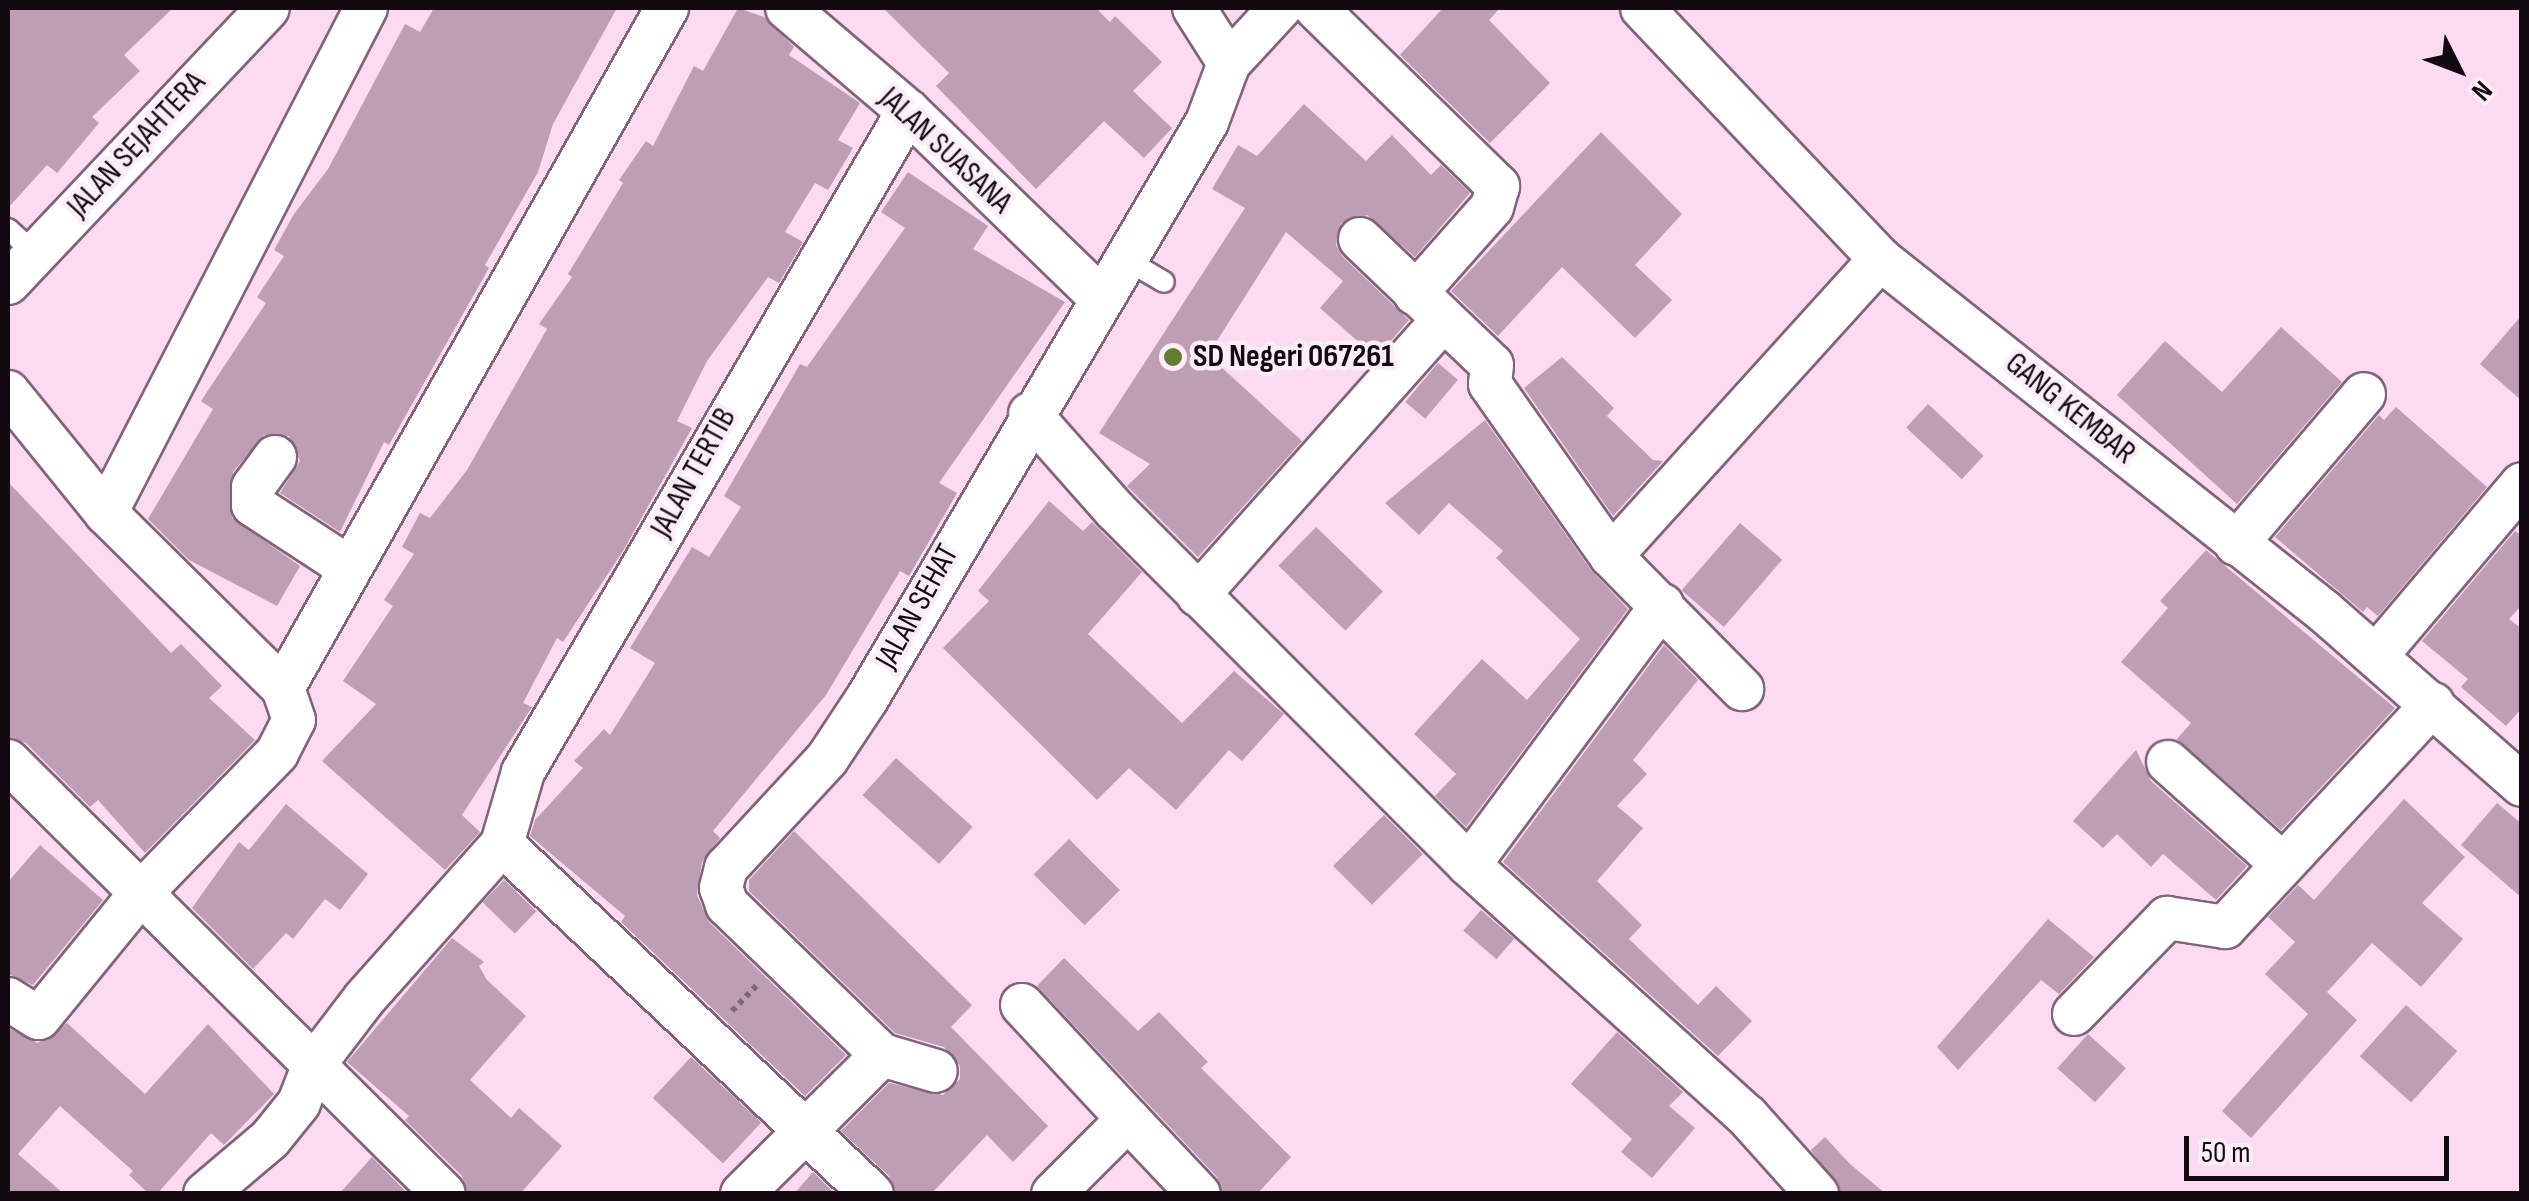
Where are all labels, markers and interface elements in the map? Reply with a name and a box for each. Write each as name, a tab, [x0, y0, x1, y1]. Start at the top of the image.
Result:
north arrow	[2409, 20, 2509, 120]
street label: JALAN SEJAHTERA	[60, 64, 214, 226]
text: N	[2464, 74, 2499, 107]
street label: JALAN SUASANA	[870, 80, 1020, 222]
place label: SD Negeri 067261	[1193, 338, 1394, 376]
street label: GANG KEMBAR	[1997, 345, 2143, 473]
marker: SD Negeri 067261	[1162, 346, 1184, 368]
street label: JALAN TERTIB	[643, 402, 745, 544]
street label: JALAN SEHAT	[868, 538, 968, 676]
scale bar	[2189, 1116, 2454, 1178]
text: 50 m	[2201, 1135, 2250, 1171]

